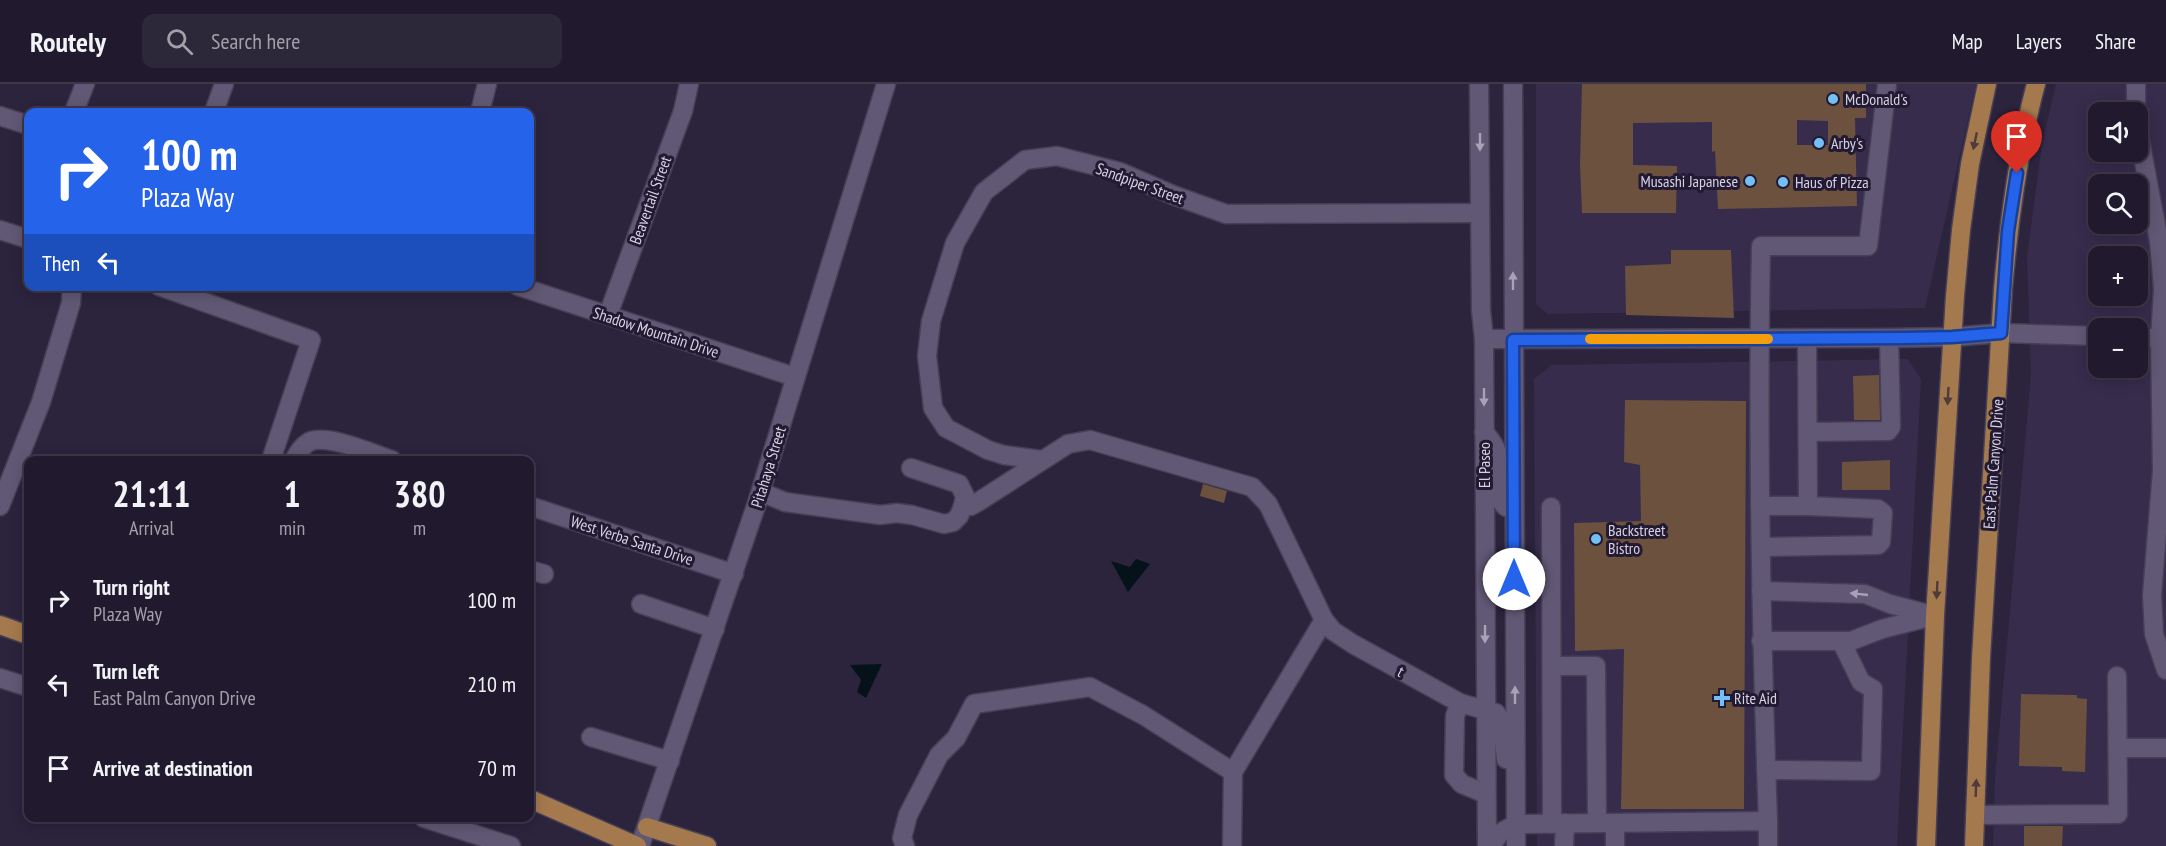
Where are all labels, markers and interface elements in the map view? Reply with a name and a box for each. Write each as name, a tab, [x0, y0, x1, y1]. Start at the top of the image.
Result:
search box	[142, 14, 562, 68]
text: Routely	[30, 23, 106, 60]
icon: search	[163, 25, 196, 58]
text: Search here	[211, 27, 300, 55]
text: Map	[1952, 28, 1983, 55]
text: Layers	[2016, 28, 2062, 55]
text: Share	[2095, 28, 2136, 55]
place label: McDonald's	[1845, 89, 1908, 109]
marker: McDonald's	[1826, 92, 1840, 106]
map controls	[2088, 102, 2148, 378]
button: sound	[2088, 102, 2148, 162]
pin	[1991, 111, 2042, 173]
icon: arrive	[2000, 120, 2033, 153]
text: 100 m	[141, 127, 238, 182]
icon: right	[42, 132, 120, 210]
one-way arrow	[1970, 132, 1979, 151]
one-way arrow	[1475, 133, 1484, 152]
place label: Arby's	[1831, 133, 1863, 153]
marker: Arby's	[1812, 136, 1826, 150]
street label: Beavertail Street	[625, 152, 675, 247]
street label: Sandpiper Street	[1093, 158, 1187, 208]
place label: Musashi Japanese	[1640, 171, 1738, 191]
place label: Haus of Pizza	[1795, 172, 1869, 192]
marker: Musashi Japanese	[1743, 174, 1757, 188]
button: search	[2088, 174, 2148, 234]
marker: Haus of Pizza	[1776, 175, 1790, 189]
text: Plaza Way	[141, 180, 234, 214]
icon: left	[92, 246, 125, 279]
button: +	[2088, 246, 2148, 306]
text: Then	[42, 249, 80, 277]
one-way arrow	[1508, 272, 1518, 291]
street label: Shadow Mountain Drive	[590, 302, 722, 362]
button: −	[2088, 318, 2148, 378]
one-way arrow	[1944, 386, 1953, 405]
one-way arrow	[1479, 388, 1489, 407]
street label: East Palm Canyon Drive	[1978, 398, 2008, 530]
street label: Pitahaya Street	[746, 423, 790, 510]
street label: El Paseo	[1474, 442, 1494, 488]
text: 21:11	[113, 470, 190, 517]
text: 1	[283, 470, 301, 517]
text: 380	[394, 470, 445, 517]
street label: West Verba Santa Drive	[568, 511, 696, 569]
text: Arrival	[129, 515, 174, 541]
text: min	[279, 515, 305, 541]
text: m	[413, 515, 426, 541]
place label: Backstreet Bistro	[1608, 520, 1666, 558]
marker: Backstreet Bistro	[1589, 532, 1603, 546]
position arrow	[1482, 547, 1546, 611]
text: Turn right	[93, 573, 170, 601]
one-way arrow	[1932, 581, 1941, 600]
icon: right	[42, 584, 75, 617]
text: 100 m	[467, 586, 516, 614]
one-way arrow	[1849, 589, 1868, 599]
text: Plaza Way	[93, 601, 162, 627]
one-way arrow	[1480, 625, 1490, 644]
text: Turn left	[93, 657, 159, 685]
street label: t	[1394, 661, 1408, 681]
icon: left	[42, 668, 75, 701]
text: 210 m	[467, 670, 516, 698]
text: East Palm Canyon Drive	[93, 685, 256, 711]
one-way arrow	[1510, 686, 1520, 705]
place label: Rite Aid	[1734, 688, 1777, 708]
marker: Rite Aid	[1715, 691, 1729, 705]
icon: arrive	[42, 752, 75, 785]
text: Arrive at destination	[93, 754, 253, 782]
text: 70 m	[477, 754, 516, 782]
one-way arrow	[1971, 778, 1981, 797]

